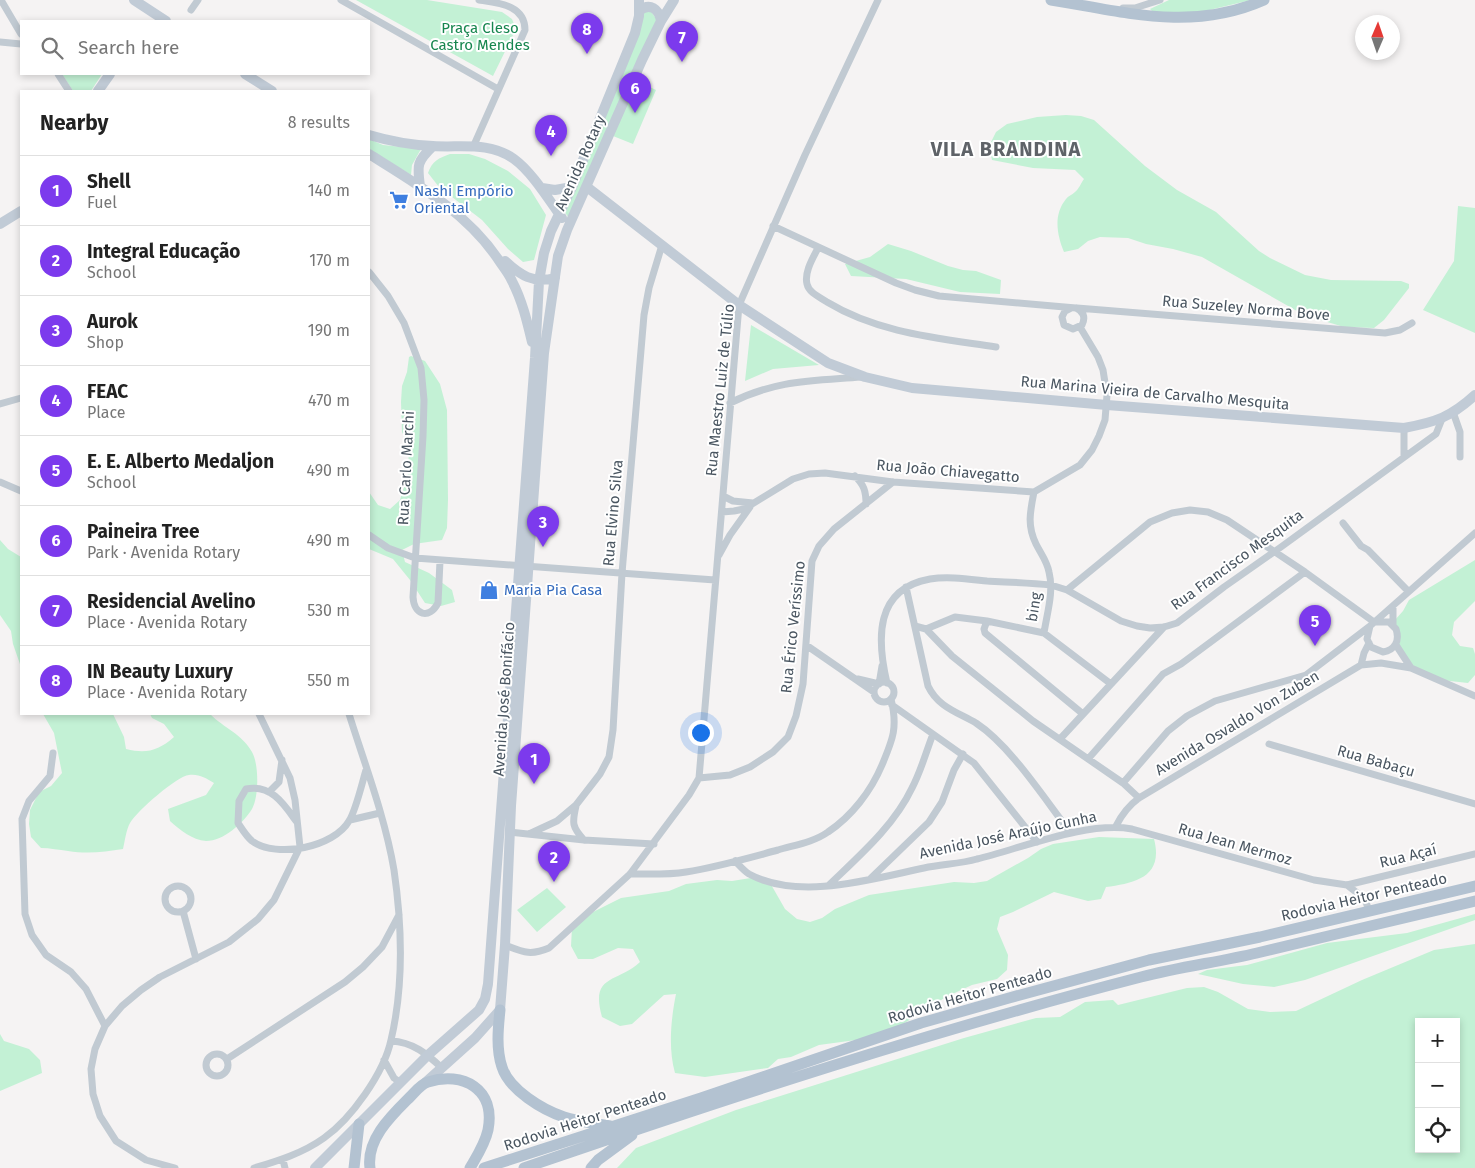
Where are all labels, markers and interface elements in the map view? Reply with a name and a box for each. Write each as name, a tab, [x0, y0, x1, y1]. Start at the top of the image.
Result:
pin: 8	[571, 13, 603, 54]
north arrow	[1355, 15, 1400, 60]
park label: Praça Cleso Castro Mendes	[430, 19, 530, 54]
search box	[20, 20, 370, 75]
pin: 7	[666, 21, 698, 62]
icon: search	[38, 34, 66, 62]
text: Search here	[78, 36, 179, 59]
pin: 6	[619, 72, 651, 113]
text: Nearby	[40, 110, 108, 136]
street label: Avenida Rotary	[551, 112, 609, 213]
text: 8 results	[288, 113, 350, 132]
pin: 4	[535, 115, 567, 156]
district label: VILA BRANDINA	[930, 137, 1082, 161]
text: Shell	[87, 170, 131, 193]
text: 1	[52, 181, 60, 200]
text: 140 m	[308, 181, 350, 200]
place label: Nashi Empório Oriental	[414, 182, 513, 217]
supermarket icon: Nashi Empório Oriental	[388, 189, 410, 211]
text: Fuel	[87, 193, 117, 212]
text: Integral Educação	[87, 240, 240, 263]
text: 2	[52, 251, 60, 270]
text: 170 m	[309, 251, 350, 270]
text: School	[87, 263, 136, 282]
street label: Rua Suzeley Norma Bove	[1161, 292, 1331, 324]
street label: Rua Maestro Luiz de Túlio	[702, 303, 738, 477]
text: Aurok	[87, 310, 138, 333]
text: 3	[52, 321, 60, 340]
text: 190 m	[308, 321, 350, 340]
text: Shop	[87, 333, 124, 352]
street label: Rua Marina Vieira de Carvalho Mesquita	[1020, 372, 1290, 414]
text: FEAC	[87, 380, 128, 403]
text: 4	[51, 391, 61, 410]
text: 470 m	[308, 391, 350, 410]
text: Place	[87, 403, 126, 422]
street label: Rua Carlo Marchi	[394, 410, 418, 526]
text: E. E. Alberto Medaljon	[87, 450, 274, 473]
street label: Rua João Chiavegatto	[876, 456, 1020, 486]
street label: Rua Elvino Silva	[599, 459, 627, 567]
text: 5	[52, 461, 60, 480]
text: 490 m	[307, 461, 350, 480]
text: School	[87, 473, 136, 492]
pin: 3	[527, 506, 559, 547]
street label: Rua Francisco Mesquita	[1167, 506, 1307, 614]
text: Paineira Tree	[87, 520, 200, 543]
text: 6	[51, 531, 61, 550]
text: 490 m	[307, 531, 350, 550]
text: Park · Avenida Rotary	[87, 543, 240, 562]
street label: Rua Érico Veríssimo	[777, 560, 809, 694]
shop icon: Maria Pia Casa	[478, 579, 500, 601]
place label: Maria Pia Casa	[504, 581, 602, 599]
text: Residencial Avelino	[87, 590, 256, 613]
street label: bing	[1023, 591, 1045, 623]
text: 7	[52, 601, 60, 620]
text: 530 m	[307, 601, 350, 620]
pin: 5	[1299, 605, 1331, 646]
text: Place · Avenida Rotary	[87, 613, 247, 632]
street label: Avenida José Bonifácio	[490, 621, 518, 777]
text: IN Beauty Luxury	[87, 660, 233, 683]
street label: Avenida Osvaldo Von Zuben	[1152, 667, 1322, 779]
text: 8	[51, 671, 61, 690]
text: 550 m	[307, 671, 350, 690]
text: Place · Avenida Rotary	[87, 683, 247, 702]
your location	[688, 720, 714, 746]
street label: Rua Babaçu	[1335, 741, 1417, 781]
pin: 1	[518, 743, 550, 784]
street label: Avenida José Araújo Cunha	[918, 807, 1098, 863]
street label: Rua Jean Mermoz	[1176, 819, 1294, 869]
street label: Rua Açaí	[1378, 840, 1438, 872]
pin: 2	[538, 841, 570, 882]
street label: Rodovia Heitor Penteado	[1279, 869, 1449, 925]
street label: Rodovia Heitor Penteado	[886, 963, 1054, 1027]
map controls	[1415, 1018, 1460, 1153]
button: +	[1415, 1018, 1460, 1063]
button: −	[1415, 1063, 1460, 1108]
street label: Rodovia Heitor Penteado	[502, 1085, 668, 1155]
button: locate	[1415, 1108, 1460, 1153]

